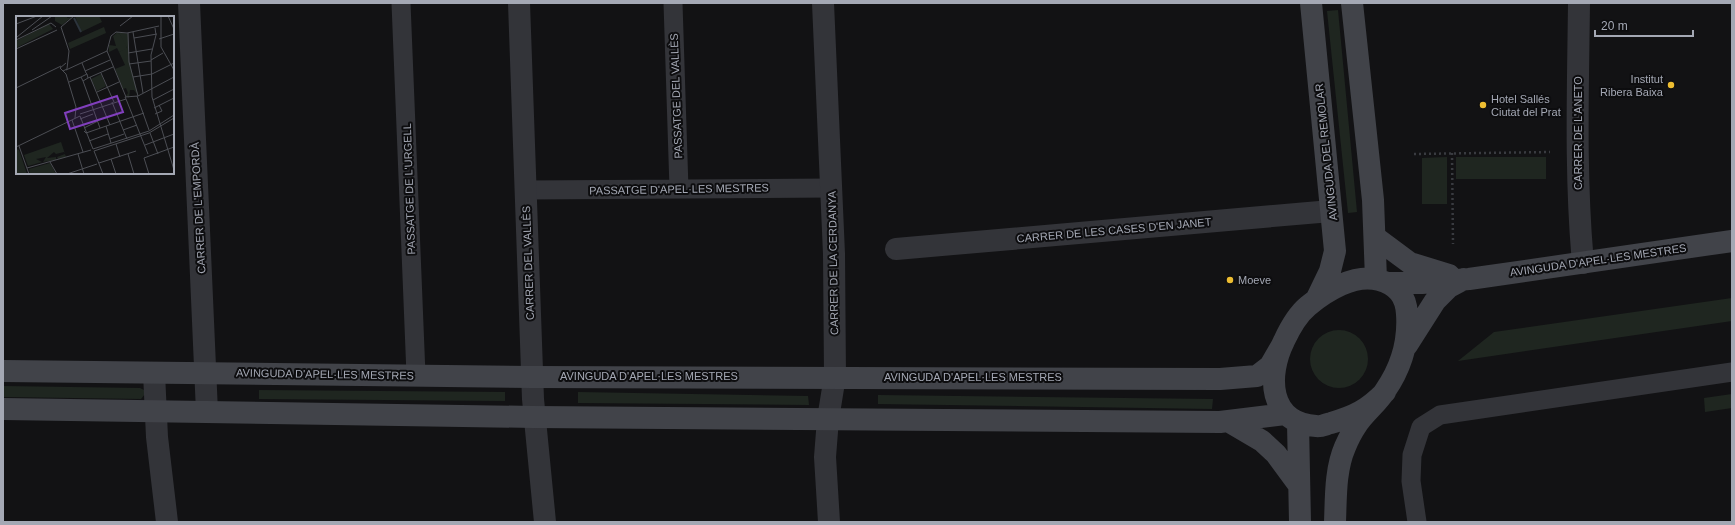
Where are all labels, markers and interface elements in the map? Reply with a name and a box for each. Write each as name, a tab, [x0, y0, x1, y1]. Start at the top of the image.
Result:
scale bar	[1595, 12, 1693, 38]
inset map	[16, 16, 174, 174]
text: 20 m	[1601, 19, 1628, 33]
street label: PASSATGE DEL VALLÈS	[668, 33, 684, 159]
place label: Institut Ribera Baixa	[1600, 73, 1664, 98]
street label: CARRER DE L'ANETO	[1572, 76, 1584, 190]
marker: Institut Ribera Baixa	[1666, 80, 1676, 90]
street label: AVINGUDA DEL REMOLAR	[1313, 83, 1339, 221]
place label: Hotel Sallés Ciutat del Prat	[1491, 93, 1561, 118]
marker: Hotel Sallés Ciutat del Prat	[1478, 100, 1488, 110]
street label: PASSATGE DE L'URGELL	[401, 123, 417, 255]
street label: CARRER DE L'EMPORDÀ	[189, 141, 207, 274]
street label: PASSATGE D'APEL·LES MESTRES	[589, 181, 769, 197]
street label: CARRER DE LA CERDANYA	[826, 190, 840, 335]
street label: CARRER DEL VALLÈS	[520, 206, 536, 320]
street label: CARRER DE LES CASES D'EN JANET	[1016, 215, 1212, 244]
street label: AVINGUDA D'APEL·LES MESTRES	[1509, 242, 1687, 278]
place label: Moeve	[1238, 274, 1271, 286]
marker: Moeve	[1225, 275, 1235, 285]
street label: AVINGUDA D'APEL·LES MESTRES	[236, 366, 414, 382]
street label: AVINGUDA D'APEL·LES MESTRES	[560, 370, 738, 382]
street label: AVINGUDA D'APEL·LES MESTRES	[884, 371, 1062, 383]

